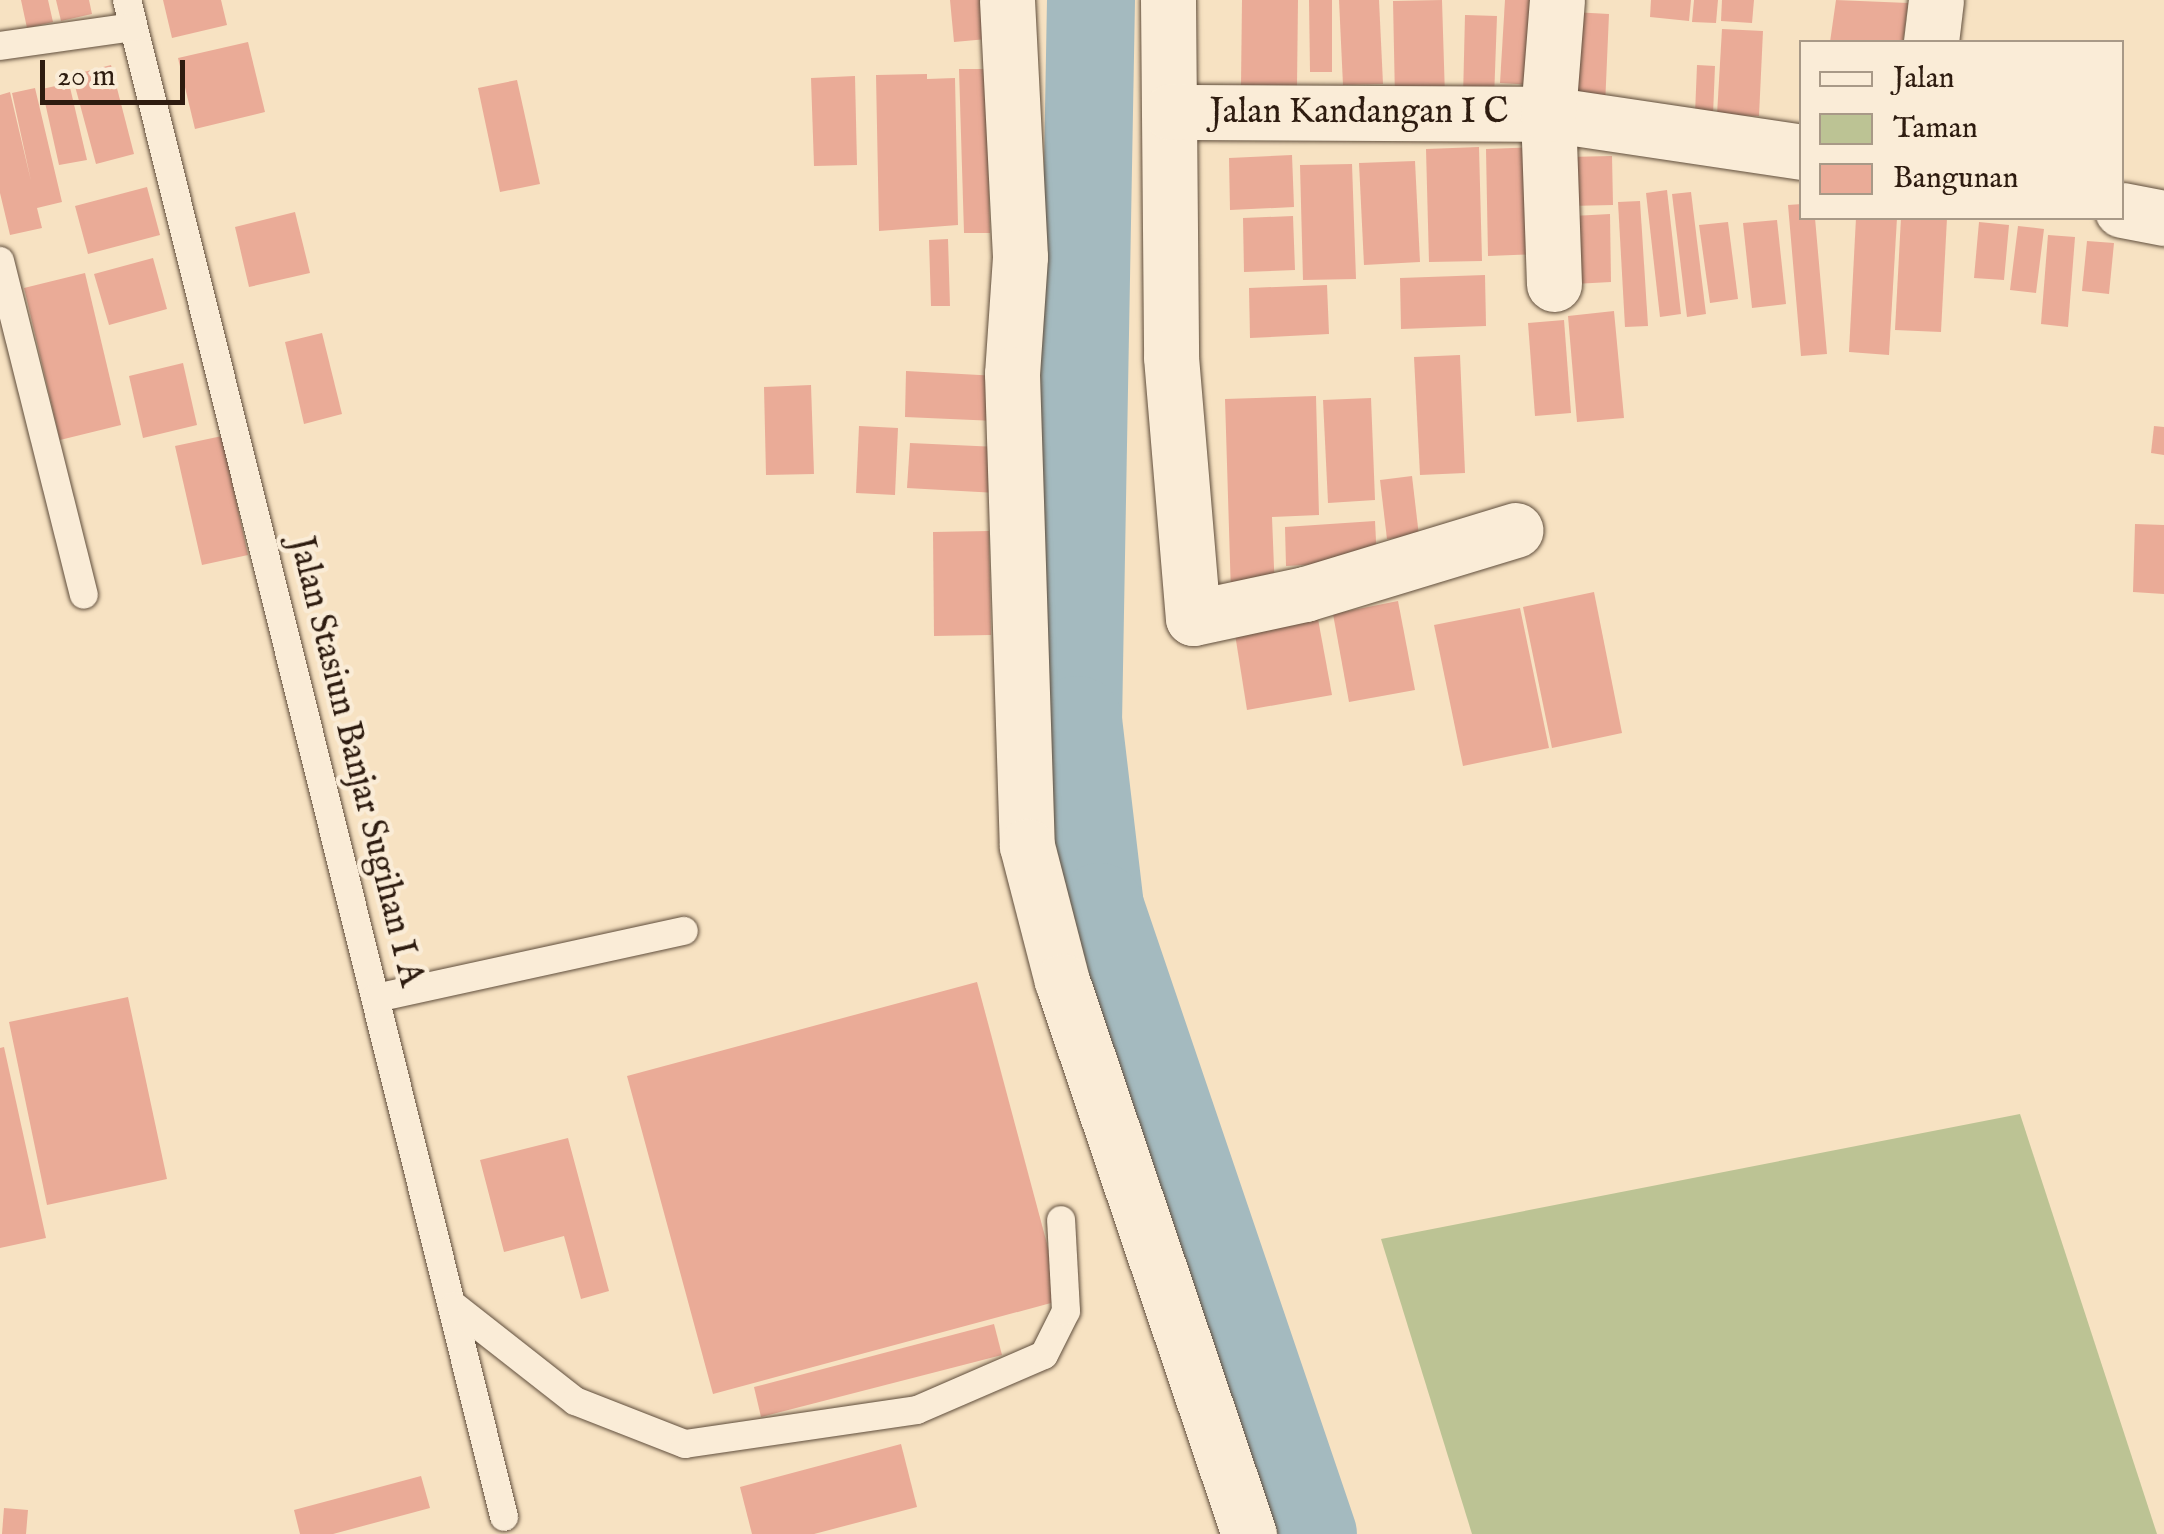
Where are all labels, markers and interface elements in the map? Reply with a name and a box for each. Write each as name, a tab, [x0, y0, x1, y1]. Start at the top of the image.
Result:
scale bar	[45, 40, 190, 102]
legend	[1799, 40, 2124, 220]
text: 20 m	[57, 58, 116, 96]
text: Jalan	[1893, 60, 1955, 98]
street label: Jalan Kandangan I C	[1209, 92, 1509, 134]
text: Taman	[1893, 110, 1978, 148]
text: Bangunan	[1893, 160, 2019, 198]
street label: Jalan Stasiun Banjar Sugihan I A	[279, 533, 431, 991]

